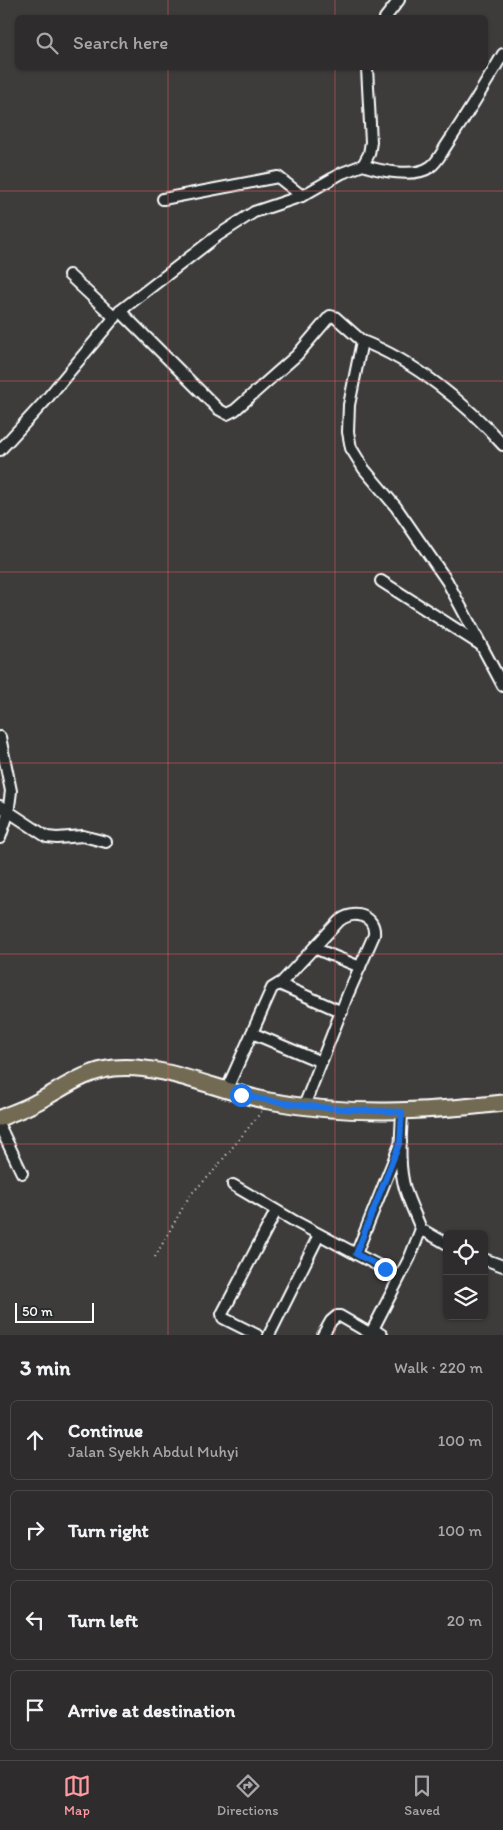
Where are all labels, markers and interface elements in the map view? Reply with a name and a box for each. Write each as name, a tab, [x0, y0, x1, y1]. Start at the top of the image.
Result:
search box	[15, 15, 488, 70]
icon: search	[33, 29, 61, 57]
text: Search here	[73, 31, 168, 54]
route start	[230, 1084, 253, 1107]
map controls	[443, 1230, 488, 1320]
button: locate	[443, 1230, 488, 1275]
route end	[374, 1258, 397, 1281]
button: layers	[443, 1275, 488, 1320]
scale bar	[15, 1300, 94, 1323]
text: 50 m	[22, 1303, 53, 1320]
text: 3 min	[20, 1355, 70, 1380]
text: Walk · 220 m	[394, 1358, 483, 1377]
text: Continue	[68, 1419, 143, 1442]
icon: ahead	[21, 1426, 49, 1454]
text: 100 m	[438, 1431, 482, 1450]
text: Jalan Syekh Abdul Muhyi	[68, 1442, 238, 1461]
icon: right	[21, 1516, 49, 1544]
text: Turn right	[68, 1519, 149, 1542]
text: 100 m	[438, 1521, 482, 1540]
icon: left	[21, 1606, 49, 1634]
text: Turn left	[68, 1609, 138, 1632]
text: 20 m	[447, 1611, 482, 1630]
icon: arrive	[21, 1696, 49, 1724]
text: Arrive at destination	[68, 1699, 235, 1722]
tab: Map	[63, 1772, 91, 1819]
tab: Directions	[217, 1772, 278, 1819]
tab: Saved	[404, 1772, 440, 1819]

